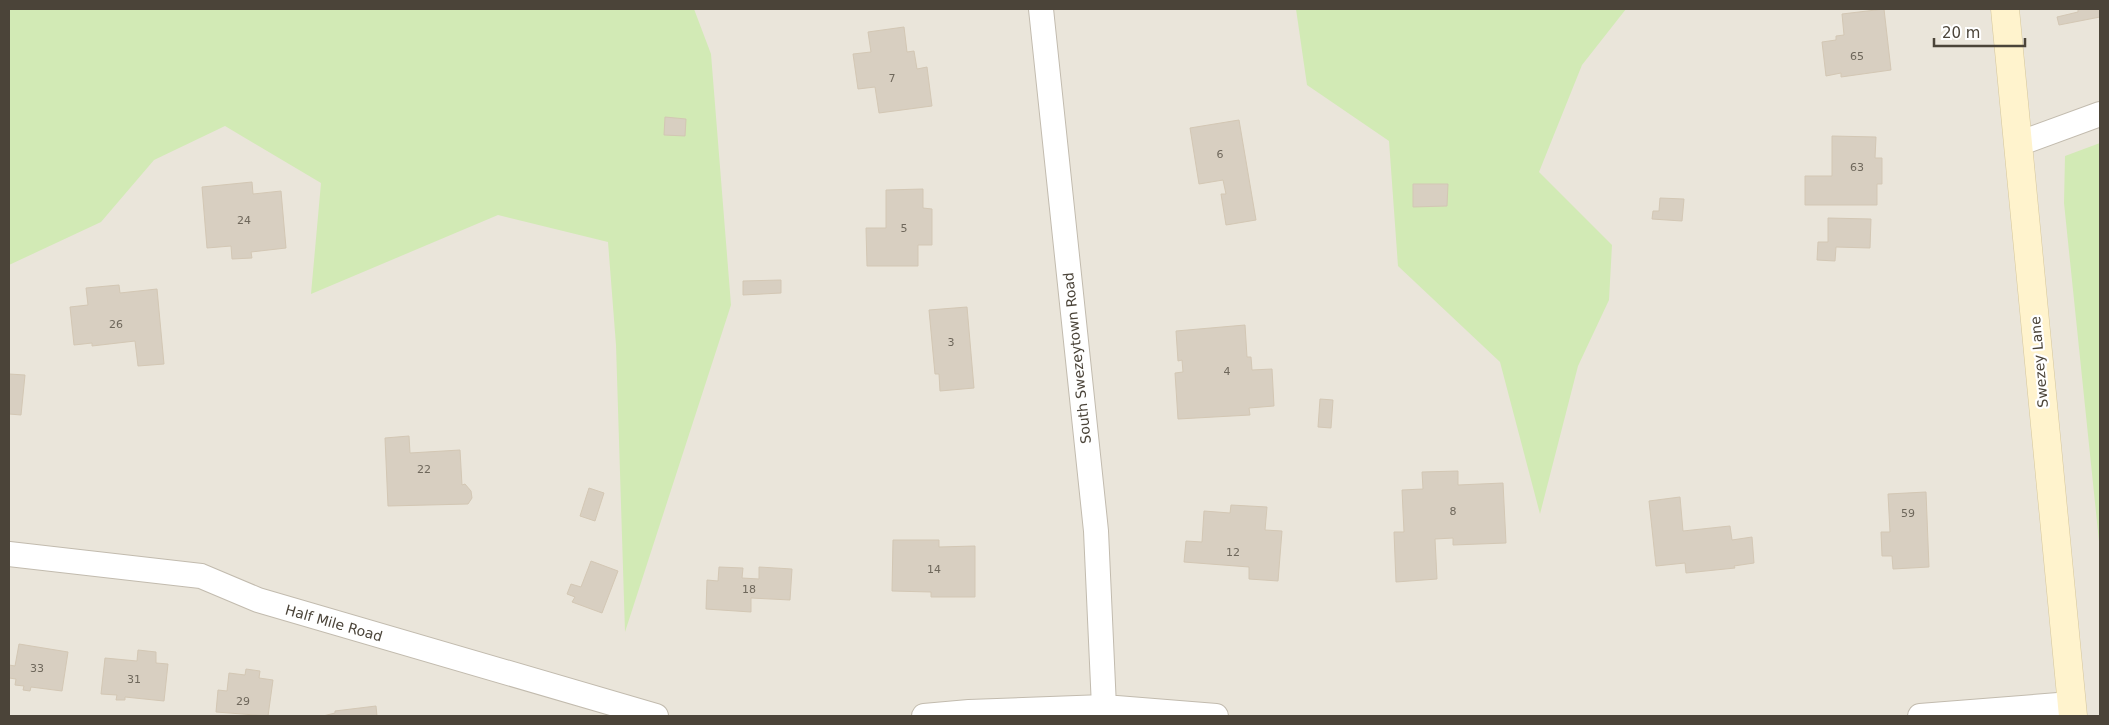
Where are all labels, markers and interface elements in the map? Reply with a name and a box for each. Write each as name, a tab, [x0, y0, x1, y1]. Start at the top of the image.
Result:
scale bar	[1934, 15, 2025, 47]
text: 20 m	[1942, 24, 1980, 42]
house number: 65	[1850, 50, 1864, 63]
house number: 7	[889, 72, 896, 85]
house number: 6	[1217, 148, 1224, 161]
house number: 63	[1850, 161, 1864, 174]
house number: 24	[237, 214, 251, 227]
house number: 5	[901, 222, 908, 235]
street label: South Swezeytown Road	[1060, 271, 1094, 445]
street label: Swezey Lane	[2027, 316, 2051, 408]
house number: 26	[109, 318, 123, 331]
house number: 3	[948, 336, 955, 349]
house number: 4	[1224, 365, 1231, 378]
house number: 22	[417, 463, 431, 476]
house number: 8	[1450, 505, 1457, 518]
house number: 59	[1901, 507, 1915, 520]
house number: 12	[1226, 546, 1240, 559]
house number: 14	[927, 563, 941, 576]
house number: 18	[742, 583, 756, 596]
street label: Half Mile Road	[284, 601, 384, 645]
house number: 33	[30, 662, 44, 675]
house number: 31	[127, 673, 141, 686]
house number: 29	[236, 695, 250, 708]

